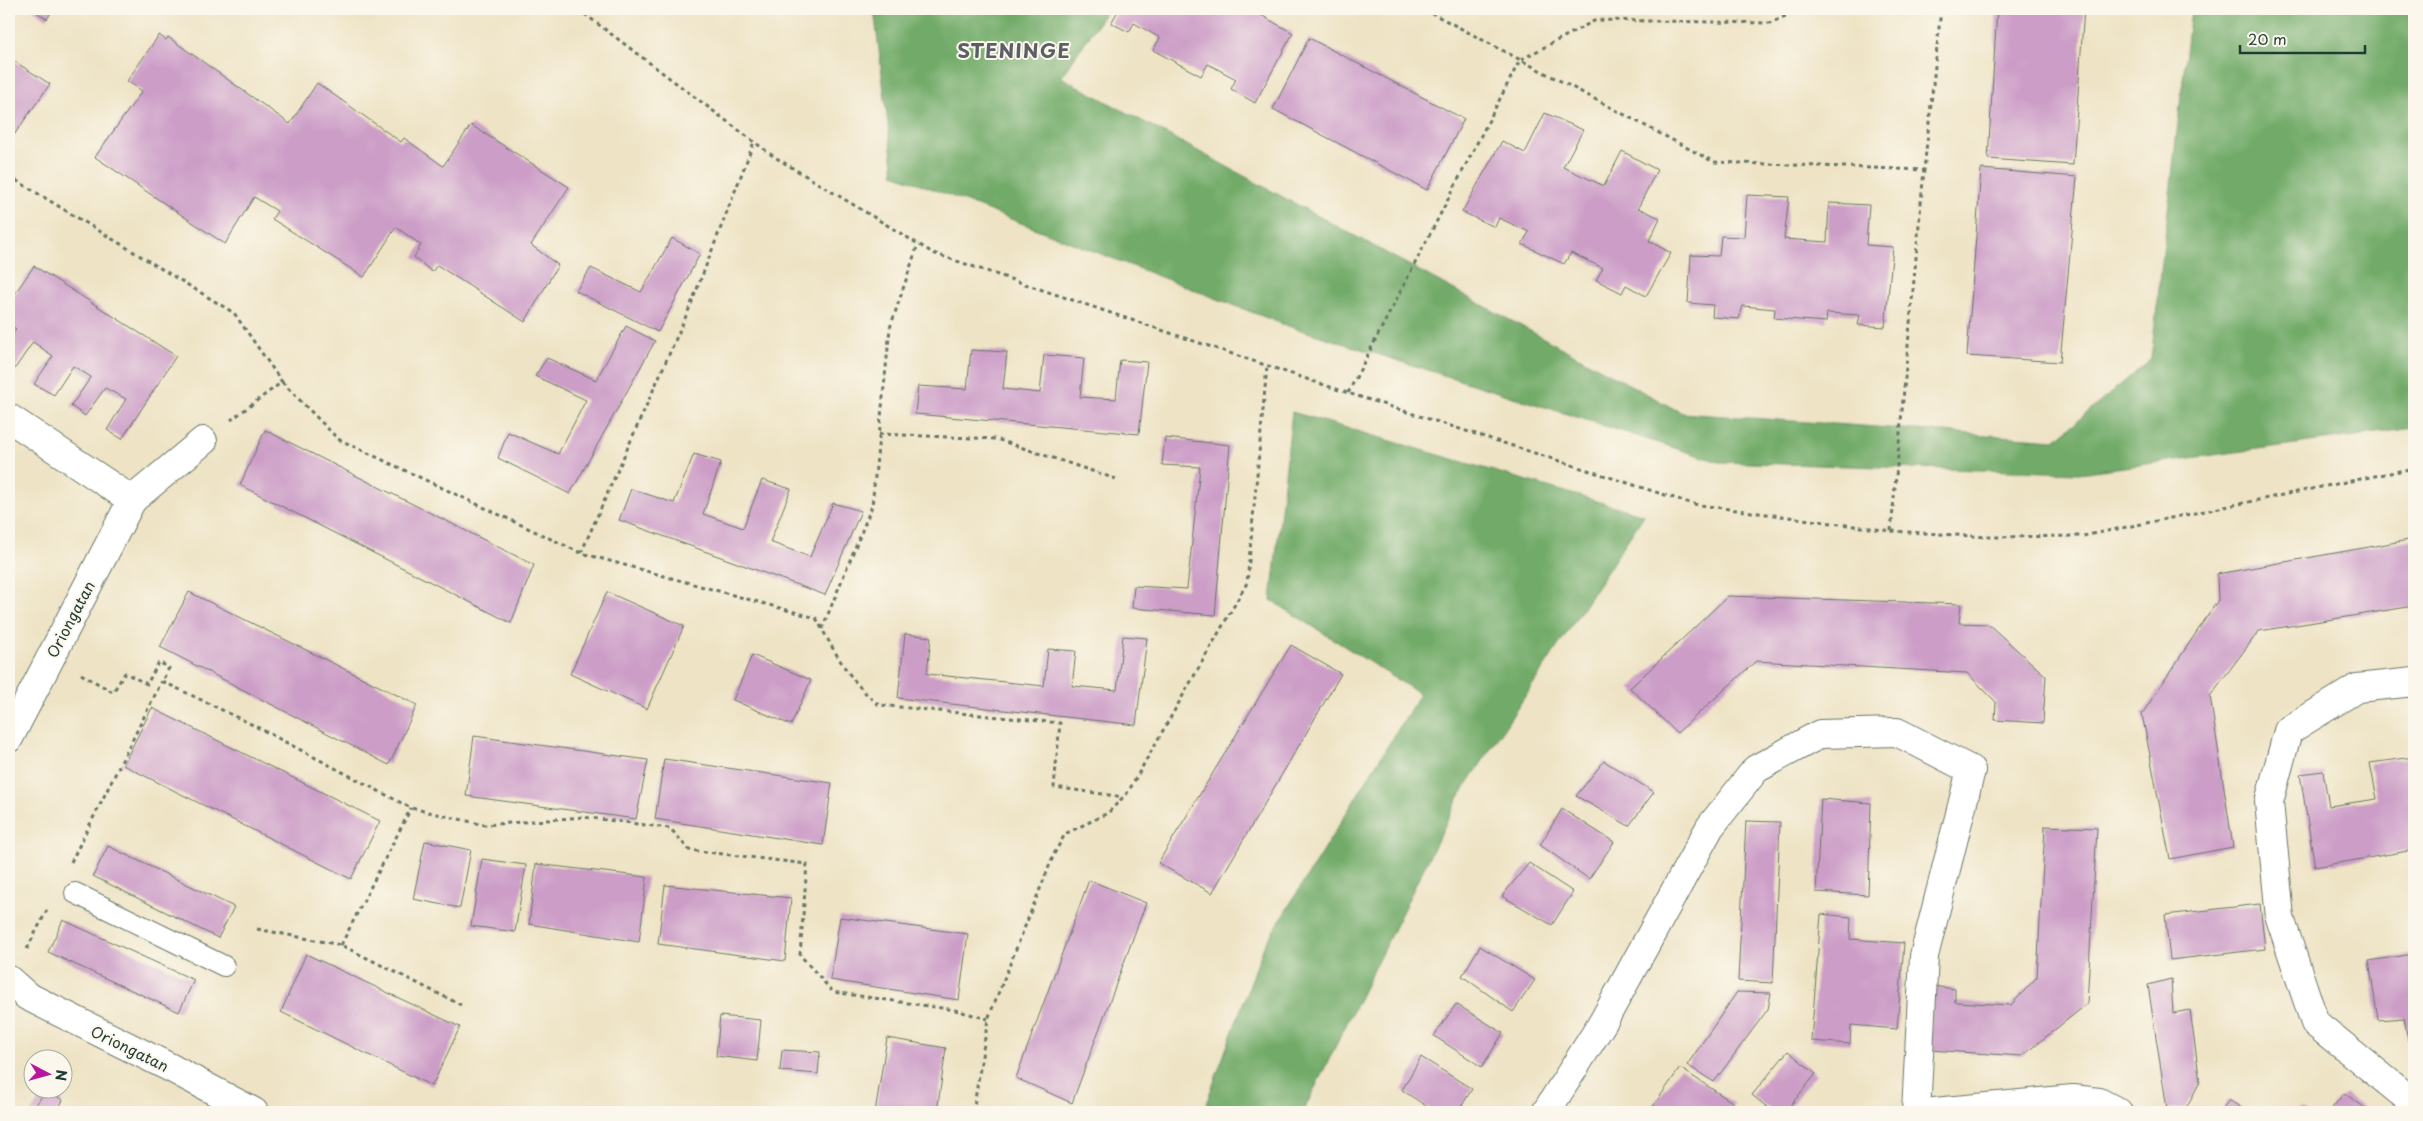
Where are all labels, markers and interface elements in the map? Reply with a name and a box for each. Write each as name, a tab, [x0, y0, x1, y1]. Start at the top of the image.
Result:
scale bar	[2240, 22, 2366, 54]
text: 20 m	[2248, 27, 2287, 50]
district label: STENINGE	[957, 35, 1071, 65]
street label: Oriongatan	[40, 576, 100, 662]
street label: Oriongatan	[87, 1019, 173, 1077]
north arrow	[22, 1048, 72, 1098]
text: N	[50, 1069, 72, 1082]

